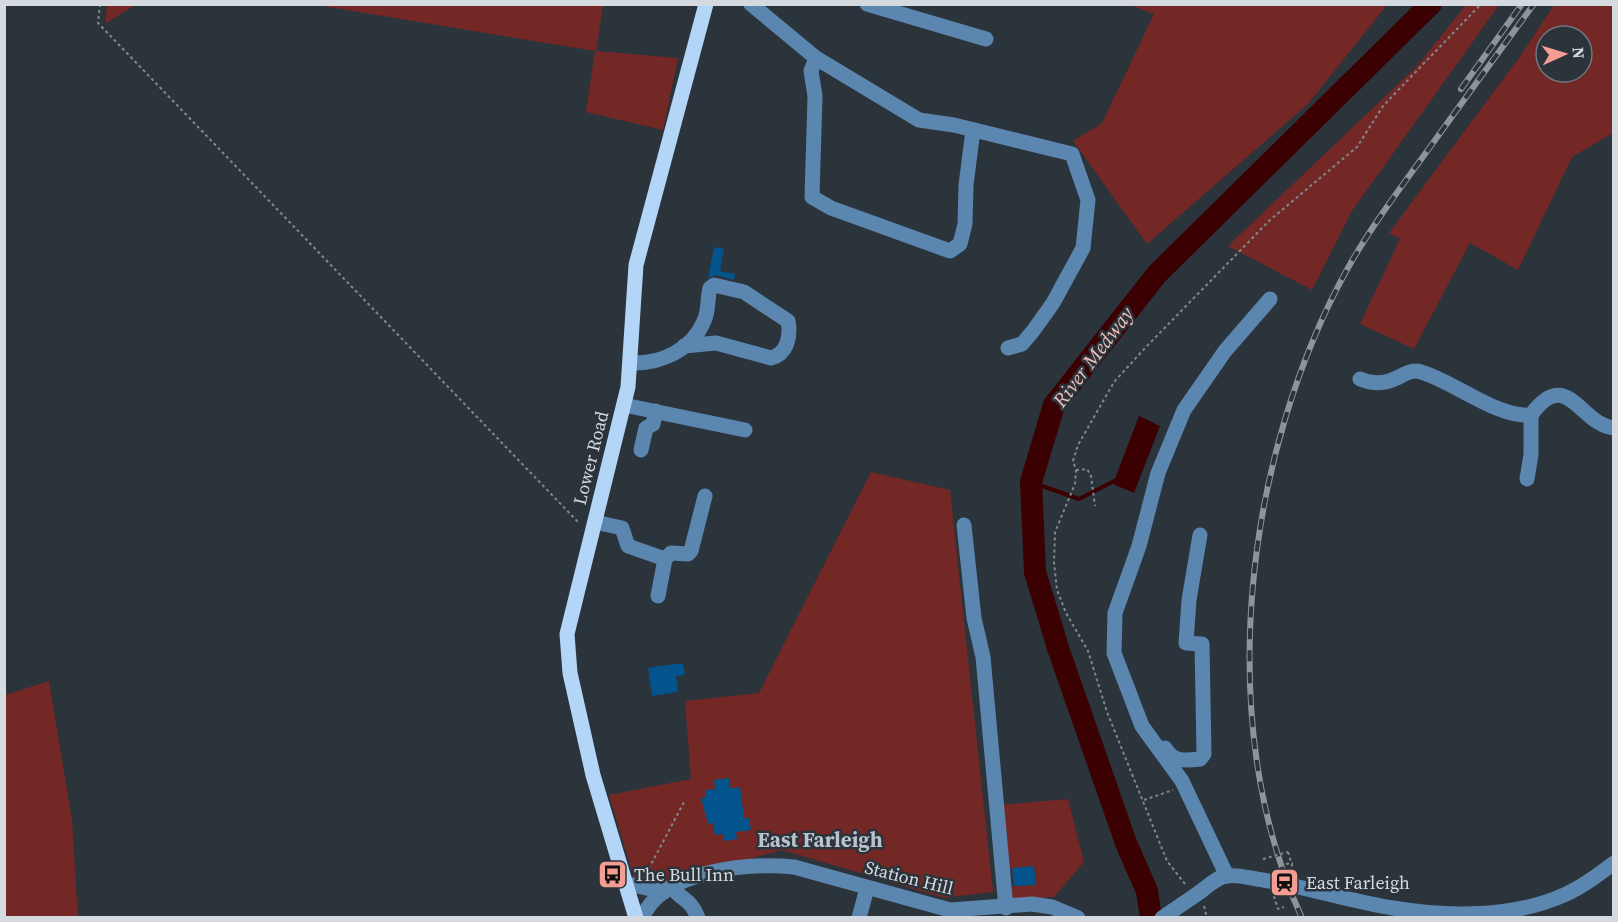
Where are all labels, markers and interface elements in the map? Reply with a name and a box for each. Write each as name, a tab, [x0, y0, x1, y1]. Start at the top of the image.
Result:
north arrow	[1534, 24, 1594, 84]
text: N	[1568, 46, 1590, 60]
water label: River Medway	[1045, 301, 1140, 414]
street label: Lower Road	[567, 408, 614, 507]
district label: East Farleigh	[757, 825, 883, 854]
street label: Station Hill	[862, 854, 956, 901]
bus stop icon: The Bull Inn	[597, 859, 629, 891]
place label: The Bull Inn	[634, 862, 734, 887]
station icon: East Farleigh	[1269, 867, 1301, 899]
place label: East Farleigh	[1306, 870, 1410, 895]

